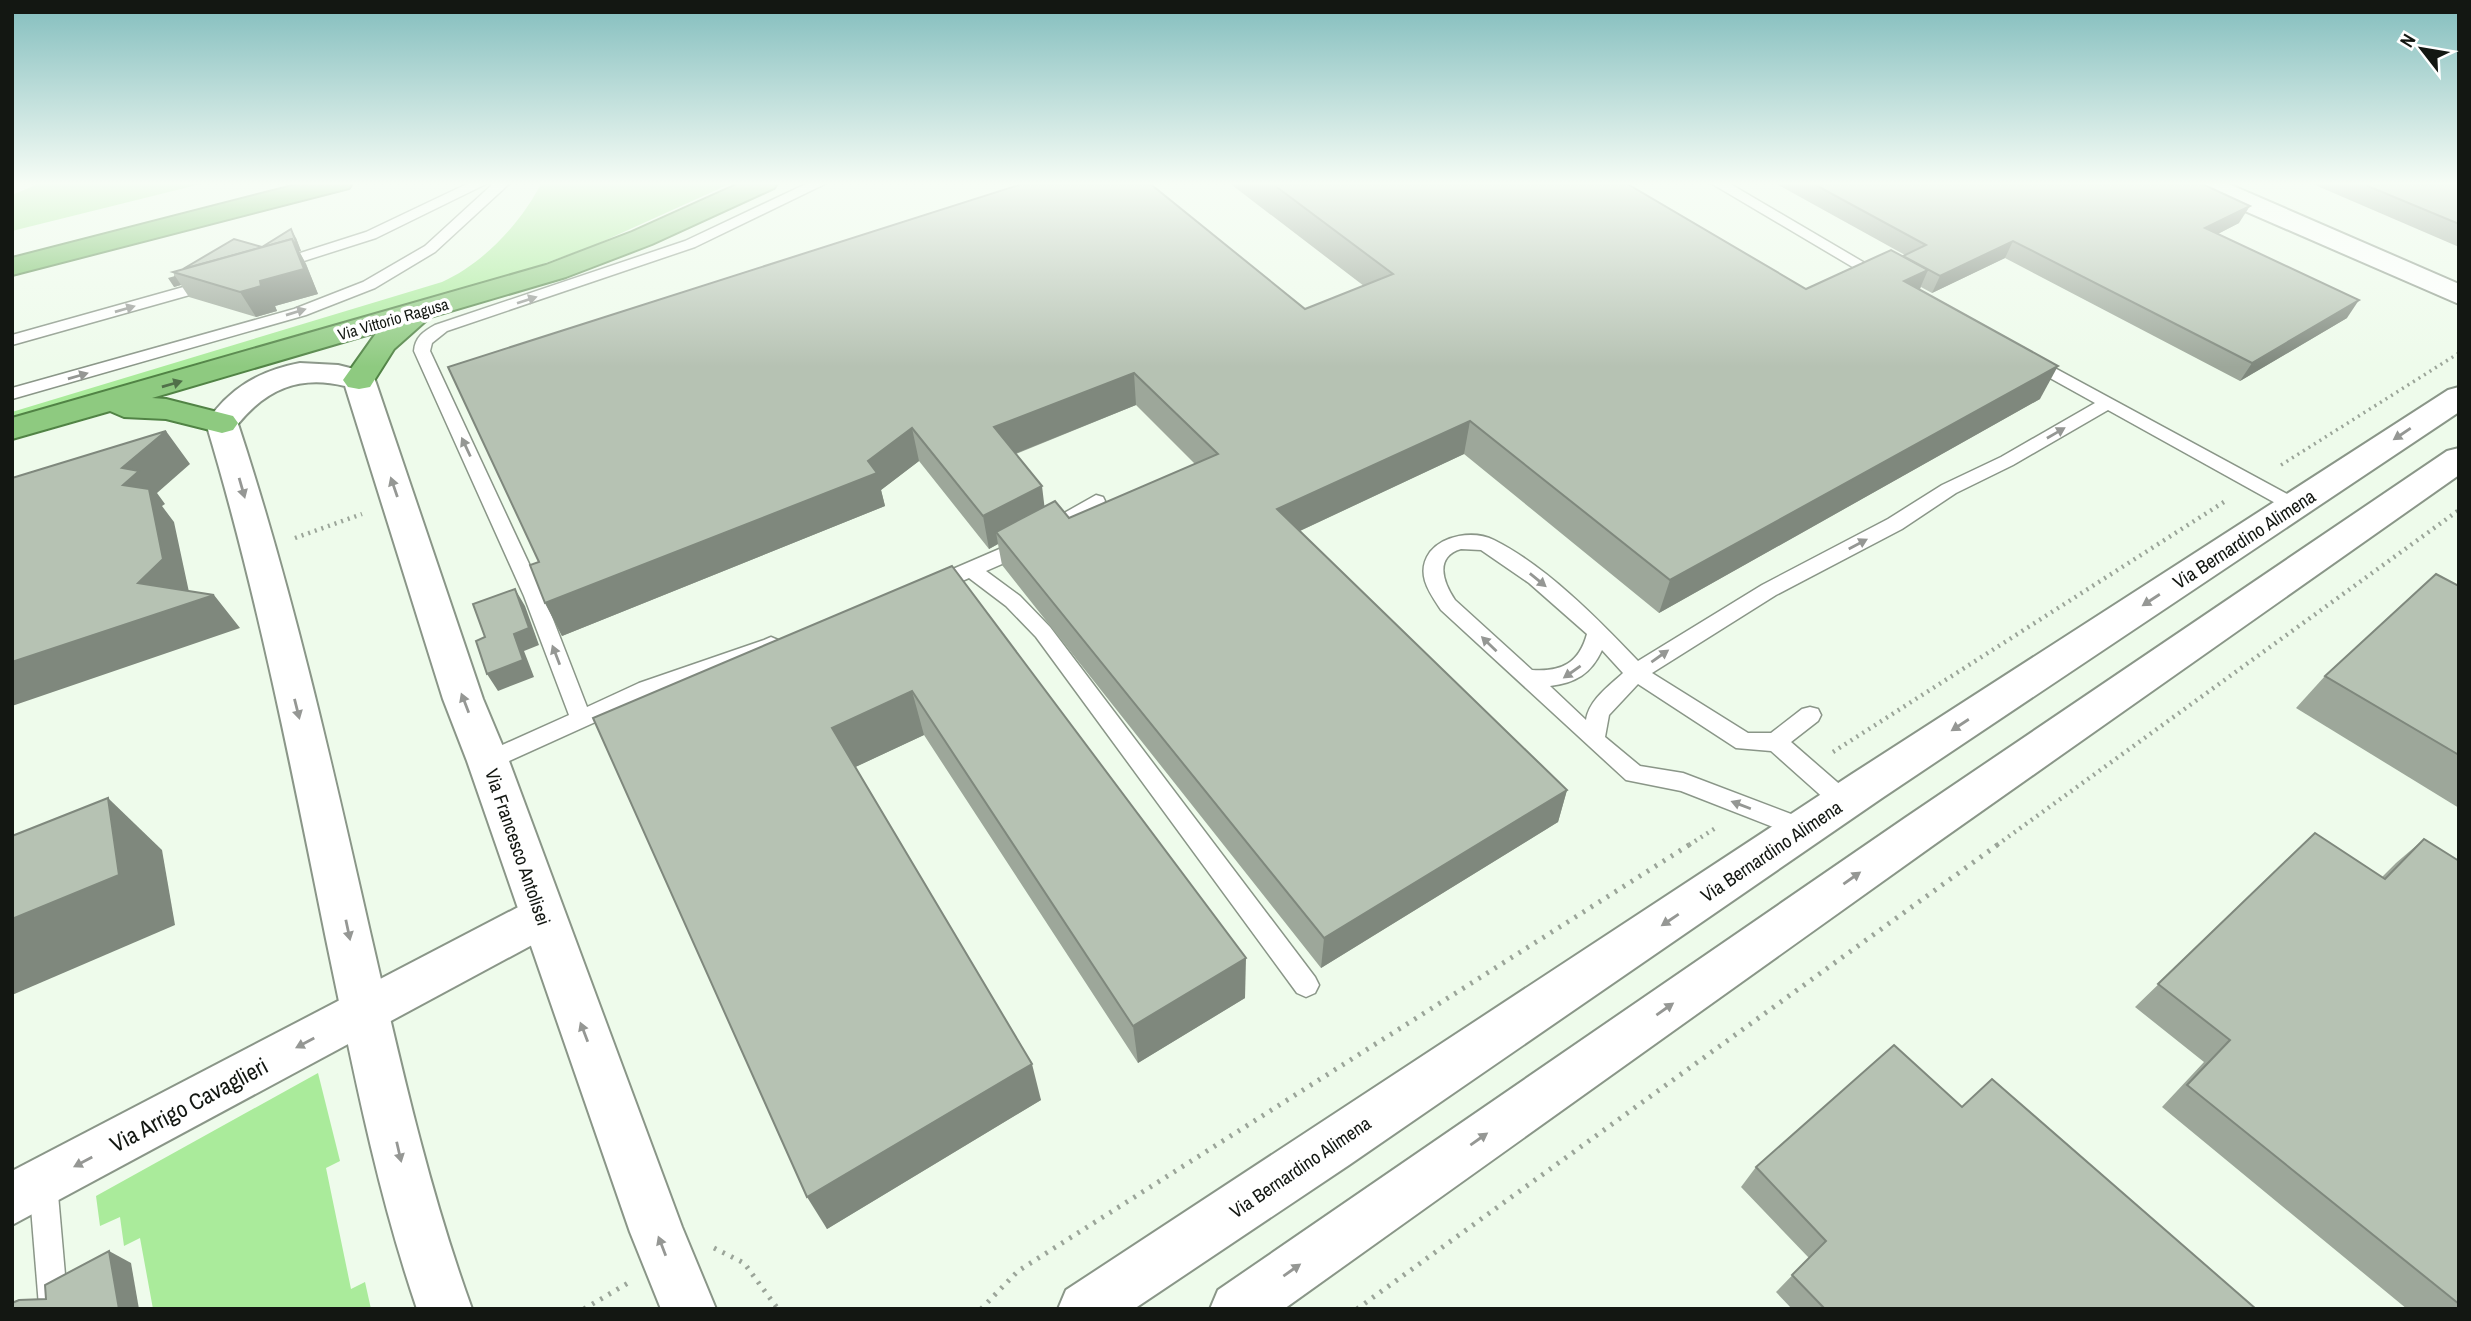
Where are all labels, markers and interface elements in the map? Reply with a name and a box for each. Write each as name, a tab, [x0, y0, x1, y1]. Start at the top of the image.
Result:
north arrow	[2387, 14, 2457, 84]
text: N	[2393, 29, 2421, 52]
street label: Via Vittorio Ragusa	[335, 293, 452, 345]
one-way arrow	[516, 294, 537, 305]
one-way arrow	[115, 304, 136, 314]
one-way arrow	[286, 307, 307, 317]
one-way arrow	[68, 370, 89, 380]
one-way arrow	[161, 378, 183, 389]
one-way arrow	[2047, 427, 2066, 439]
one-way arrow	[2392, 428, 2412, 441]
one-way arrow	[460, 436, 471, 457]
one-way arrow	[389, 477, 400, 498]
one-way arrow	[238, 478, 248, 499]
street label: Via Bernardino Alimena	[2168, 483, 2321, 595]
one-way arrow	[1848, 538, 1868, 549]
one-way arrow	[1529, 572, 1546, 587]
one-way arrow	[2141, 594, 2161, 607]
one-way arrow	[1481, 635, 1498, 652]
one-way arrow	[551, 645, 562, 666]
one-way arrow	[1651, 649, 1669, 663]
one-way arrow	[1563, 664, 1582, 678]
one-way arrow	[459, 693, 470, 714]
one-way arrow	[292, 698, 303, 720]
one-way arrow	[1951, 718, 1970, 731]
street label: Via Francesco Antolisei	[479, 765, 557, 929]
street label: Via Bernardino Alimena	[1695, 794, 1847, 908]
one-way arrow	[1730, 799, 1751, 810]
one-way arrow	[1843, 871, 1861, 885]
one-way arrow	[1660, 913, 1679, 926]
one-way arrow	[342, 919, 353, 941]
one-way arrow	[1656, 1002, 1674, 1016]
one-way arrow	[579, 1022, 590, 1043]
one-way arrow	[295, 1037, 315, 1049]
street label: Via Arrigo Cavaglieri	[104, 1050, 273, 1159]
street label: Via Bernardino Alimena	[1224, 1110, 1376, 1224]
one-way arrow	[1470, 1132, 1488, 1146]
one-way arrow	[394, 1141, 405, 1163]
one-way arrow	[73, 1156, 93, 1167]
one-way arrow	[657, 1235, 668, 1256]
one-way arrow	[1283, 1264, 1302, 1277]

